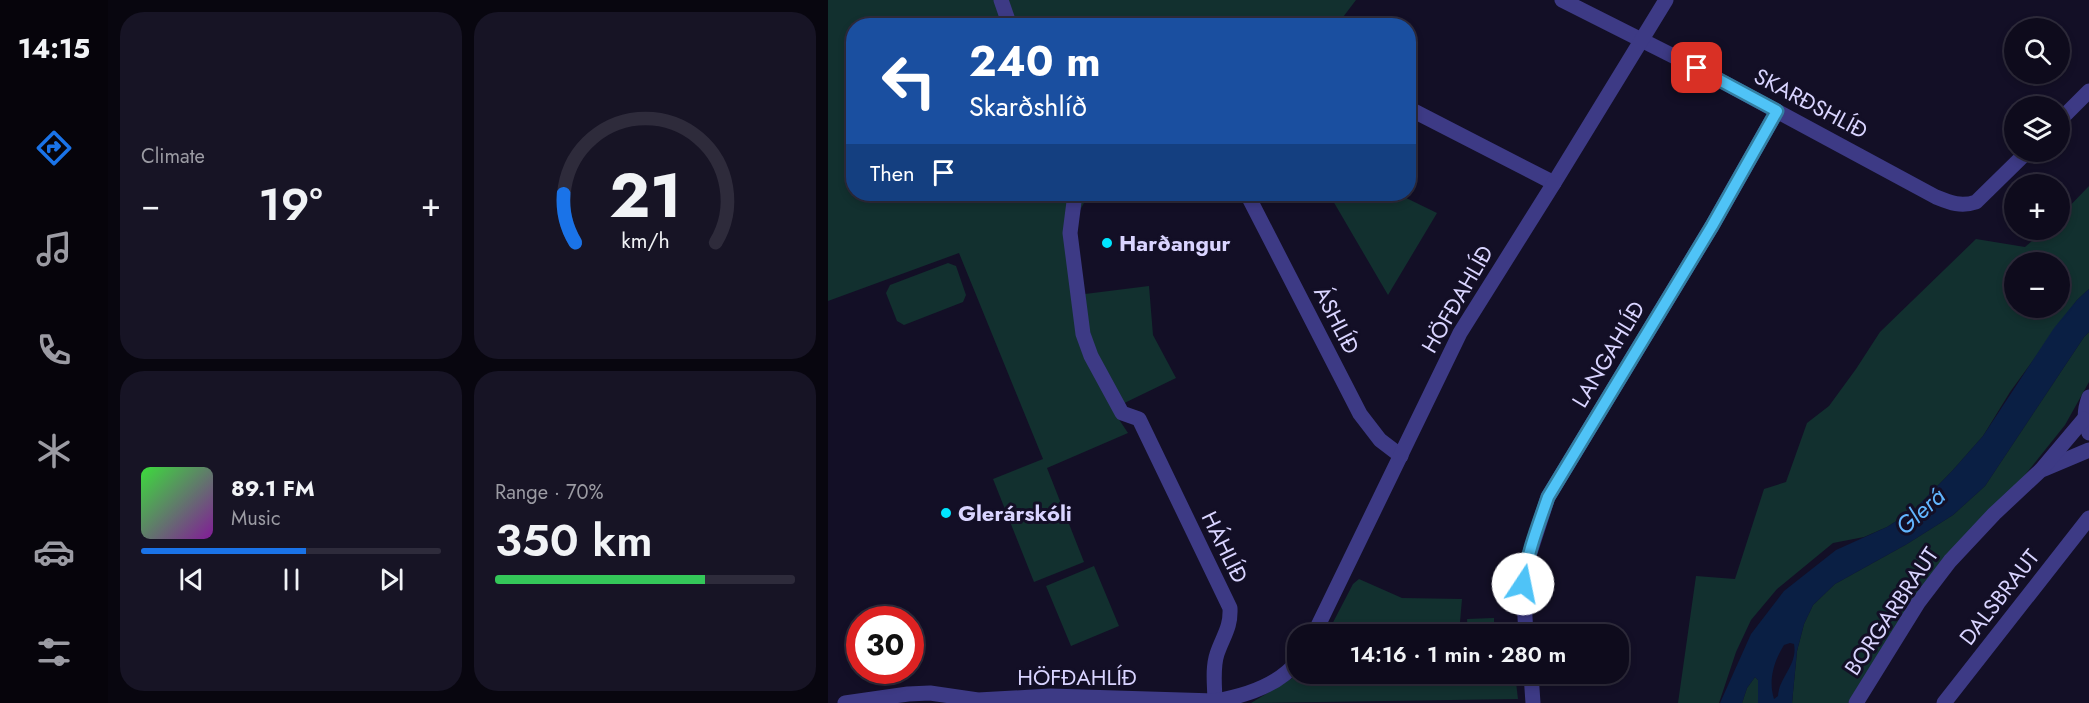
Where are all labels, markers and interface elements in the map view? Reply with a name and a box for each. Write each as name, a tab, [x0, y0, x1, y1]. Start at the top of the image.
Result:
map controls	[2004, 18, 2070, 318]
button: search	[2004, 18, 2070, 84]
text: 14:15	[18, 29, 90, 68]
text: 240 m	[969, 31, 1101, 92]
icon: left	[870, 42, 948, 120]
pin	[1671, 42, 1722, 93]
icon: arrive	[1680, 51, 1713, 84]
street label: SKARÐSHLÍÐ	[1749, 60, 1873, 146]
text: Skarðshlíð	[969, 87, 1087, 126]
button: layers	[2004, 96, 2070, 162]
icon: directions	[33, 127, 75, 169]
text: Climate	[141, 142, 205, 171]
text: 21	[609, 150, 681, 240]
icon: arrive	[927, 156, 960, 189]
text: Then	[870, 157, 915, 189]
text: 19°	[259, 172, 323, 237]
button: +	[2004, 174, 2070, 240]
text: −	[141, 181, 160, 228]
text: +	[421, 181, 441, 228]
text: km/h	[621, 225, 669, 256]
place label: Harðangur	[1119, 227, 1231, 259]
icon: music	[33, 228, 75, 270]
marker: Harðangur	[1100, 236, 1114, 250]
street label: HÖFÐAHLÍÐ	[1413, 239, 1501, 359]
button: −	[2004, 252, 2070, 318]
street label: ÁSHLÍÐ	[1306, 280, 1368, 360]
street label: LANGAHLÍÐ	[1564, 295, 1652, 413]
icon: phone	[33, 329, 75, 371]
icon: climate	[33, 430, 75, 472]
text: 89.1 FM	[231, 472, 315, 504]
text: Range · 70%	[495, 478, 604, 507]
water label: Glerá	[1887, 479, 1953, 543]
place label: Glerárskóli	[958, 497, 1072, 529]
text: Music	[231, 504, 281, 533]
marker: Glerárskóli	[939, 506, 953, 520]
street label: HÁHLÍÐ	[1194, 506, 1256, 588]
text: 350 km	[495, 508, 653, 573]
icon: car	[33, 531, 75, 573]
street label: BORGARBRAUT	[1836, 540, 1946, 681]
street label: DALSBRAUT	[1951, 542, 2047, 652]
position arrow	[1491, 552, 1555, 616]
icon: previous	[175, 563, 208, 596]
icon: pause	[275, 563, 308, 596]
icon: next	[375, 563, 408, 596]
speed limit sign: 30	[846, 606, 924, 684]
icon: filters	[33, 631, 75, 673]
text: 14:16 · 1 min · 280 m	[1350, 638, 1566, 670]
street label: HÖFÐAHLÍÐ	[1017, 661, 1137, 693]

